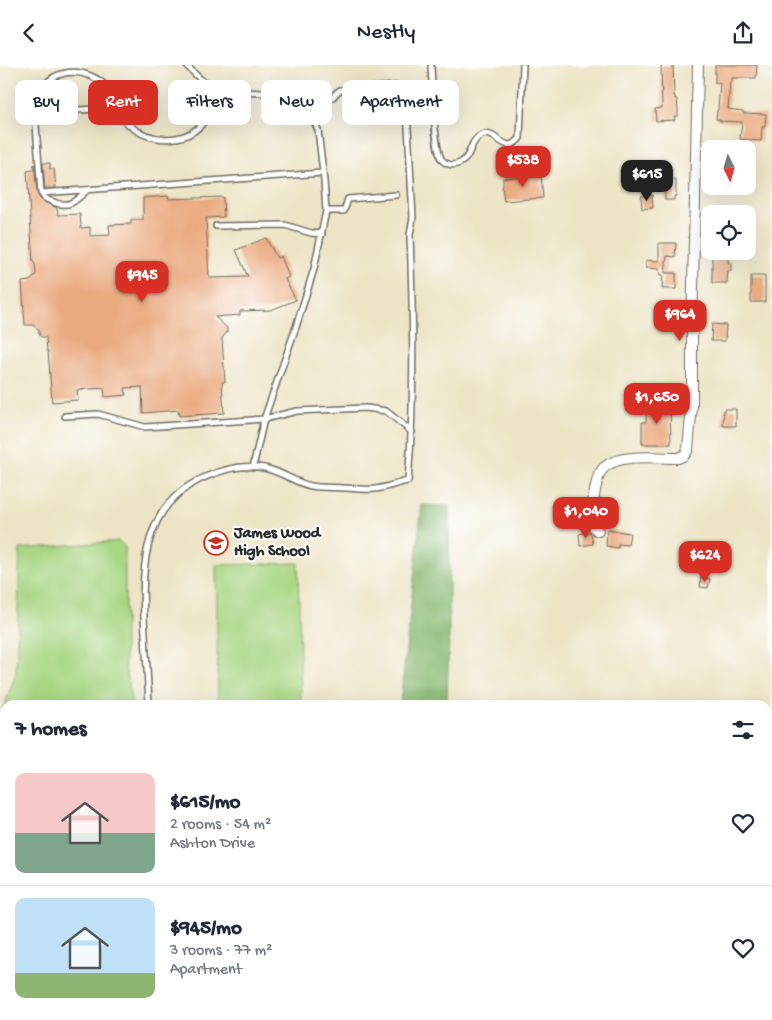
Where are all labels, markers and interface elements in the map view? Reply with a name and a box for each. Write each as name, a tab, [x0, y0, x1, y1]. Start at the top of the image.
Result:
icon: back	[15, 19, 43, 47]
icon: share	[729, 19, 757, 47]
text: Nestly	[357, 20, 415, 46]
chip: Buy	[15, 80, 78, 125]
chip: Rent	[88, 80, 158, 125]
chip: Filters	[168, 80, 251, 125]
chip: New	[261, 80, 332, 125]
chip: Apartment	[342, 80, 459, 125]
north arrow	[701, 140, 756, 195]
map controls	[701, 140, 756, 260]
pin: $538	[493, 145, 553, 188]
text: $538	[507, 152, 539, 171]
pin: $615	[617, 159, 677, 202]
text: $615	[632, 166, 662, 185]
button: locate	[701, 205, 756, 260]
pin: $945	[112, 261, 172, 303]
text: $945	[126, 267, 158, 286]
pin: $964	[650, 299, 710, 342]
text: $964	[665, 306, 695, 325]
pin: $1,650	[616, 383, 698, 425]
text: $1,650	[635, 389, 679, 408]
pin: $1,040	[545, 497, 627, 539]
text: $1,040	[564, 503, 608, 522]
place label: James Wood High School	[233, 525, 322, 562]
school or university icon: James Wood High School	[203, 530, 229, 556]
pin: $624	[675, 541, 735, 583]
text: $624	[690, 547, 720, 566]
icon: filters	[729, 716, 757, 744]
text: 7 homes	[15, 718, 87, 743]
text: $615/mo	[170, 791, 240, 816]
icon: home	[55, 793, 115, 853]
icon: heart	[729, 809, 757, 837]
text: 2 rooms · 54 m²	[170, 816, 271, 835]
text: Ashton Drive	[170, 835, 255, 854]
text: $945/mo	[170, 917, 242, 942]
icon: home	[55, 918, 115, 978]
icon: heart	[729, 934, 757, 962]
text: 3 rooms · 77 m²	[170, 942, 272, 961]
text: Apartment	[170, 961, 242, 980]

